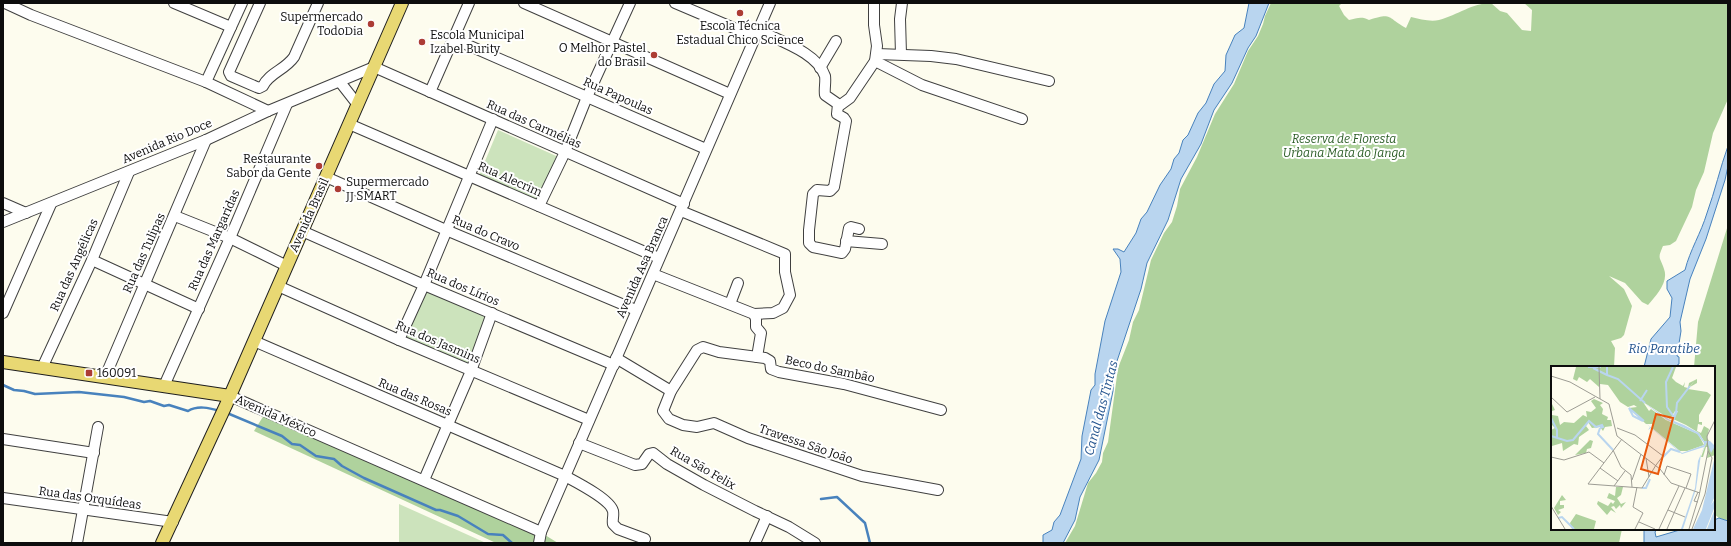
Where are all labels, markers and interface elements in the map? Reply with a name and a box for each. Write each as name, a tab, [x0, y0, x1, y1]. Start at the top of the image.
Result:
marker: Escola Técnica Estadual Chico Science	[735, 8, 745, 18]
place label: Supermercado TodoDia	[280, 10, 363, 38]
marker: Supermercado TodoDia	[366, 19, 376, 29]
place label: Escola Técnica Estadual Chico Science	[676, 19, 804, 47]
place label: Escola Municipal Izabel Burity	[430, 28, 525, 56]
marker: Escola Municipal Izabel Burity	[417, 37, 427, 47]
place label: O Melhor Pastel do Brasil	[559, 41, 647, 69]
marker: O Melhor Pastel do Brasil	[649, 50, 659, 60]
street label: Rua Papoulas	[581, 74, 655, 118]
street label: Rua das Carmélias	[484, 97, 584, 151]
street label: Avenida Rio Doce	[120, 116, 214, 166]
park label: Reserva de Floresta Urbana Mata do Janga	[1283, 132, 1405, 160]
place label: Restaurante Sabor da Gente	[226, 152, 311, 180]
street label: Rua Alecrim	[476, 159, 545, 200]
marker: Restaurante Sabor da Gente	[314, 161, 324, 171]
street label: Avenida Brasil	[286, 175, 332, 254]
place label: Supermercado JJ SMART	[345, 175, 429, 203]
marker: Supermercado JJ SMART	[333, 184, 343, 194]
street label: Rua das Margaridas	[185, 187, 243, 293]
street label: Rua das Tulipas	[120, 210, 168, 295]
street label: Rua do Cravo	[450, 212, 522, 254]
street label: Avenida Asa Branca	[613, 214, 671, 320]
street label: Rua das Angélicas	[47, 216, 101, 314]
street label: Rua dos Lírios	[425, 265, 502, 309]
street label: Rua dos Jasmins	[394, 318, 483, 366]
water label: Rio Paratibe	[1628, 341, 1700, 356]
street label: Beco do Sambão	[784, 353, 876, 385]
water label: Canal das Tintas	[1081, 359, 1121, 457]
place label: 160091	[97, 366, 136, 380]
inset map	[1551, 366, 1715, 530]
marker: 160091	[84, 368, 94, 378]
street label: Rua das Rosas	[376, 375, 454, 419]
street label: Avenida México	[233, 392, 319, 440]
street label: Travessa São João	[757, 421, 855, 467]
street label: Rua São Felix	[668, 444, 738, 493]
street label: Rua das Orquídeas	[38, 484, 142, 512]

